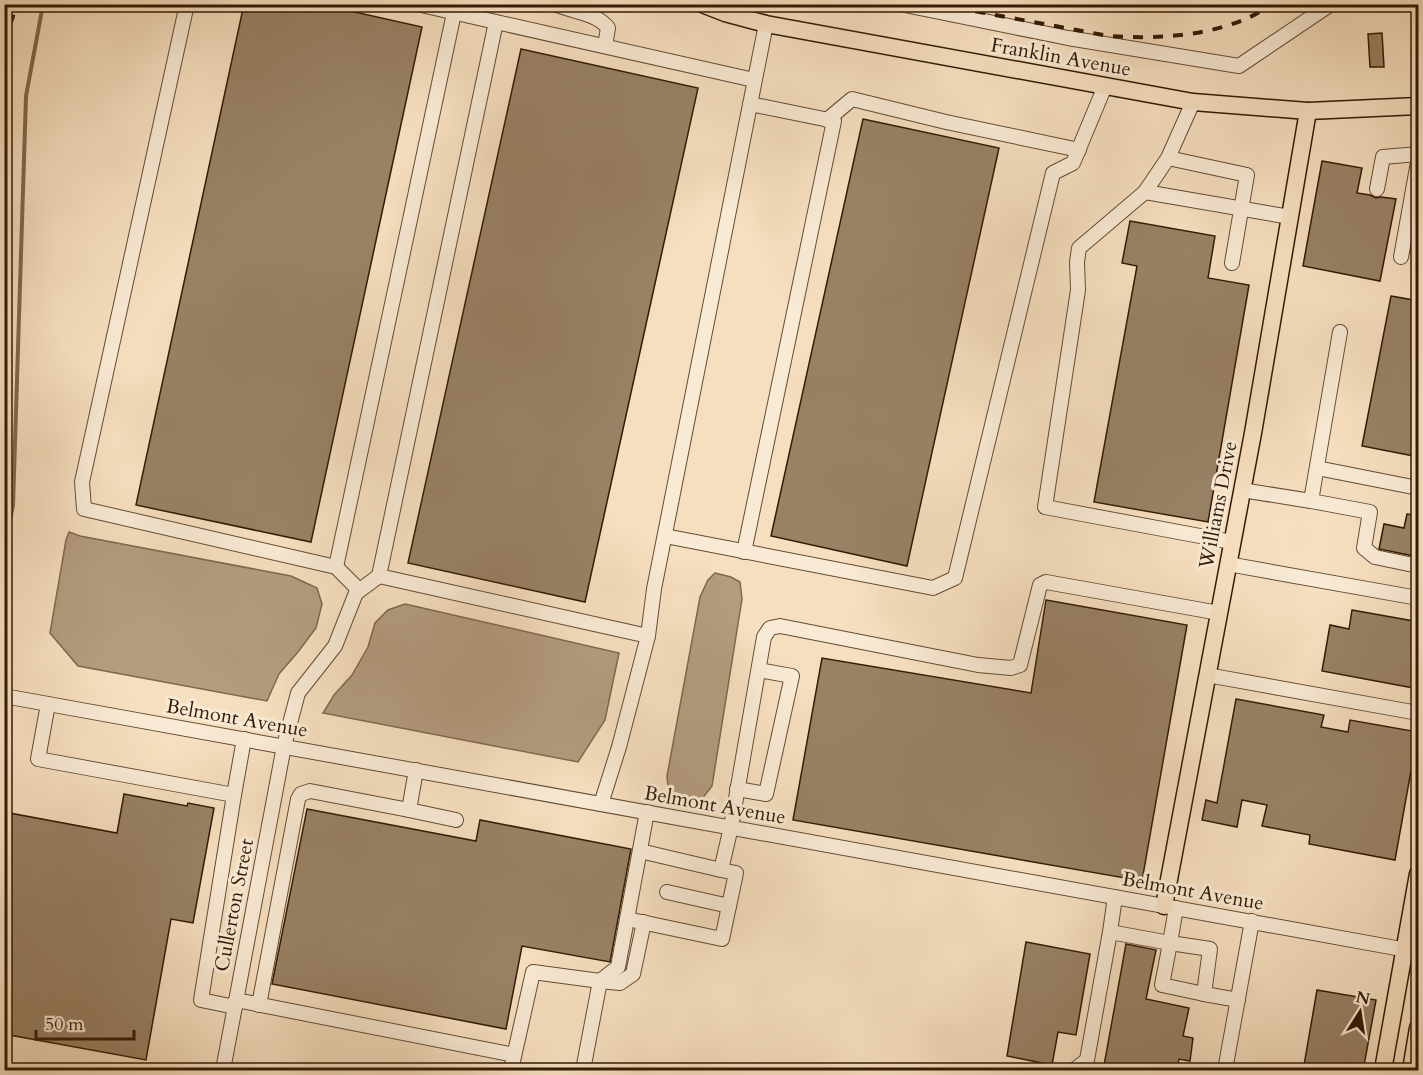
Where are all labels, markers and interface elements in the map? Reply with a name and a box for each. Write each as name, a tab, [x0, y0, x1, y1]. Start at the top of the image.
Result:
street label: Franklin Avenue	[989, 31, 1133, 83]
street label: Williams Drive	[1192, 439, 1244, 572]
street label: Belmont Avenue	[164, 692, 310, 744]
street label: Belmont Avenue	[642, 779, 788, 831]
street label: Cullerton Street	[208, 836, 260, 974]
street label: Belmont Avenue	[1120, 865, 1266, 917]
north arrow	[1330, 982, 1390, 1042]
text: N	[1354, 986, 1372, 1011]
scale bar	[36, 1003, 134, 1041]
text: 50 m	[45, 1012, 84, 1037]

